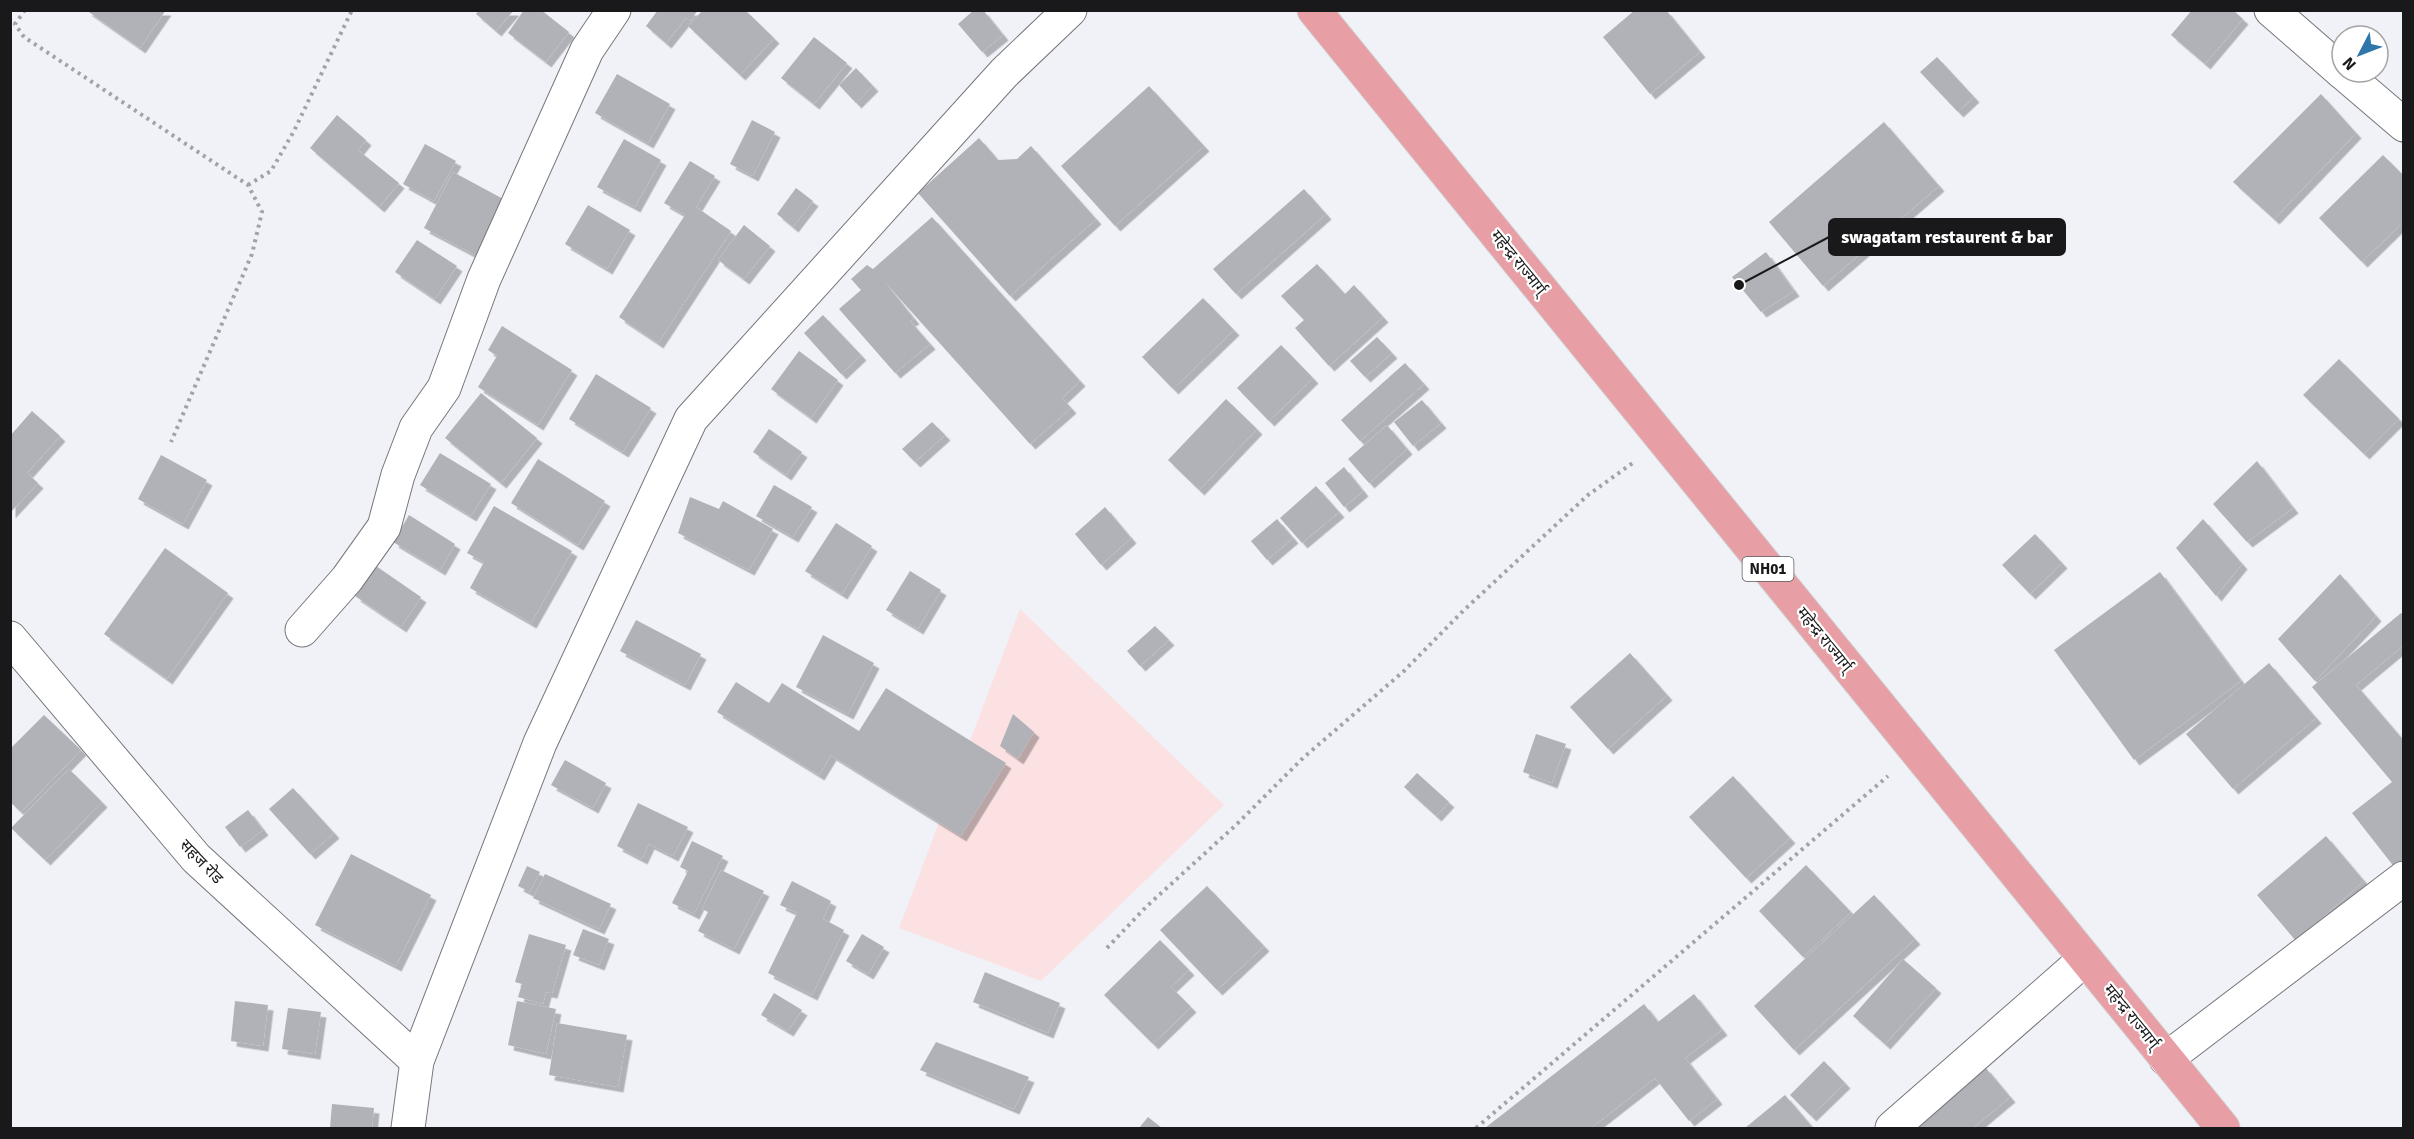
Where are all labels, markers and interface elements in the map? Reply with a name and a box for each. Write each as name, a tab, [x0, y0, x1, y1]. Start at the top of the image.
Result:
north arrow	[2330, 24, 2390, 84]
text: N	[2338, 53, 2361, 74]
callout: swagatam restaurent & bar	[1829, 219, 2065, 255]
street label: महेन्द्र राज्मार्ग्	[1486, 226, 1552, 301]
text: swagatam restaurent & bar	[1841, 226, 2054, 248]
road number: NH01	[1742, 557, 1794, 581]
street label: महेन्द्र राज्मार्ग्	[1792, 603, 1858, 678]
street label: सहज रोड	[175, 835, 228, 888]
street label: महेन्द्र राज्मार्ग्	[2099, 980, 2165, 1055]

